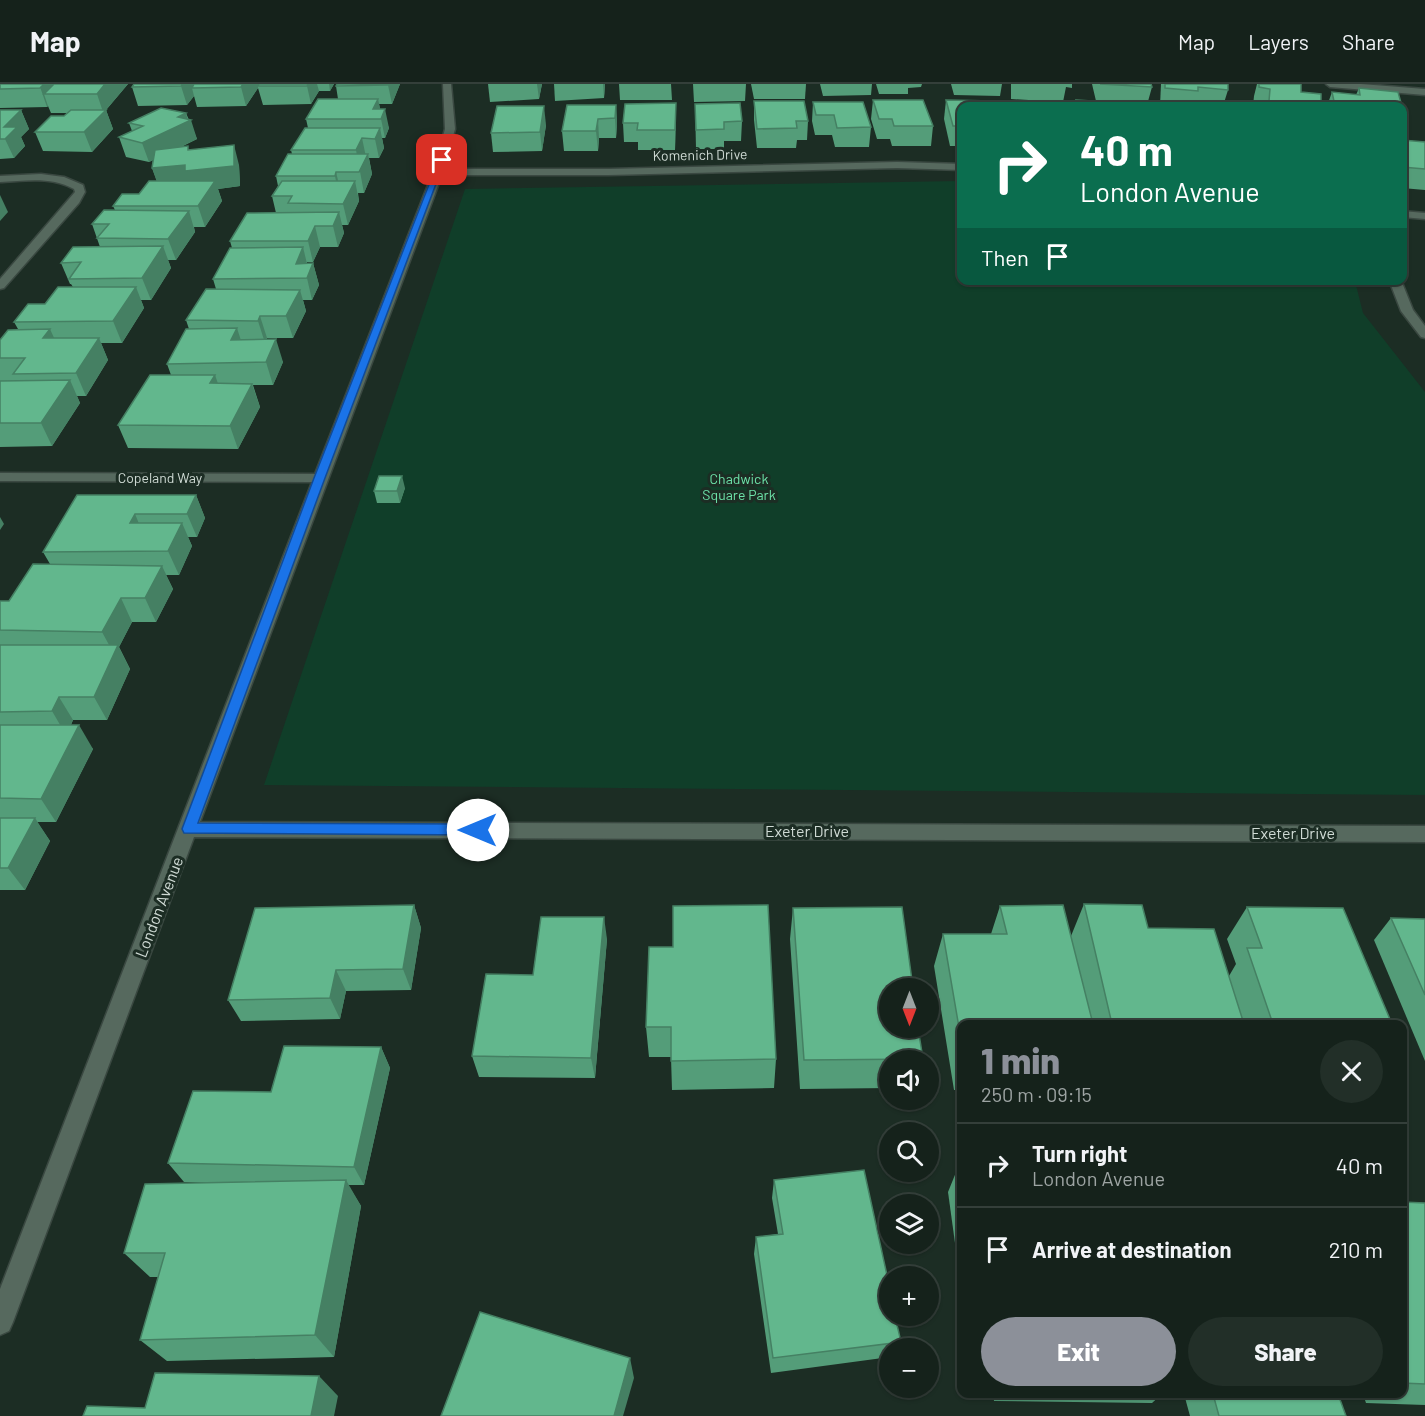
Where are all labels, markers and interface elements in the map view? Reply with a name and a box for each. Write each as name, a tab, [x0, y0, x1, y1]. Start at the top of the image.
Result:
text: Map	[30, 24, 81, 58]
text: Map	[1178, 29, 1215, 54]
text: Layers	[1248, 29, 1309, 54]
text: Share	[1342, 29, 1395, 54]
text: 40 m	[1080, 124, 1173, 174]
icon: right	[981, 126, 1059, 204]
pin	[416, 134, 467, 185]
icon: arrive	[425, 143, 458, 176]
street label: Komenich Drive	[652, 145, 748, 164]
text: London Avenue	[1080, 175, 1260, 207]
icon: arrive	[1041, 240, 1074, 273]
text: Then	[981, 244, 1029, 270]
street label: Copeland Way	[118, 469, 203, 486]
park label: Chadwick Square Park	[702, 470, 776, 503]
position arrow	[446, 798, 510, 862]
street label: Exeter Drive	[765, 821, 849, 840]
street label: Exeter Drive	[1251, 823, 1335, 842]
street label: London Avenue	[131, 854, 186, 960]
north arrow	[879, 978, 939, 1038]
map controls	[879, 978, 939, 1398]
text: 1 min	[981, 1038, 1060, 1081]
button: close	[1320, 1040, 1383, 1103]
button: sound	[879, 1050, 939, 1110]
text: 250 m · 09:15	[981, 1082, 1092, 1106]
button: search	[879, 1122, 939, 1182]
text: Turn right	[1032, 1140, 1127, 1166]
icon: right	[981, 1149, 1014, 1182]
text: 40 m	[1336, 1152, 1383, 1178]
text: London Avenue	[1032, 1166, 1165, 1190]
button: layers	[879, 1194, 939, 1254]
icon: arrive	[981, 1233, 1014, 1266]
text: Arrive at destination	[1032, 1236, 1231, 1262]
text: 210 m	[1329, 1236, 1383, 1262]
button: +	[879, 1266, 939, 1326]
button: Exit	[981, 1317, 1176, 1386]
button: Share	[1188, 1317, 1383, 1386]
button: −	[879, 1338, 939, 1398]

